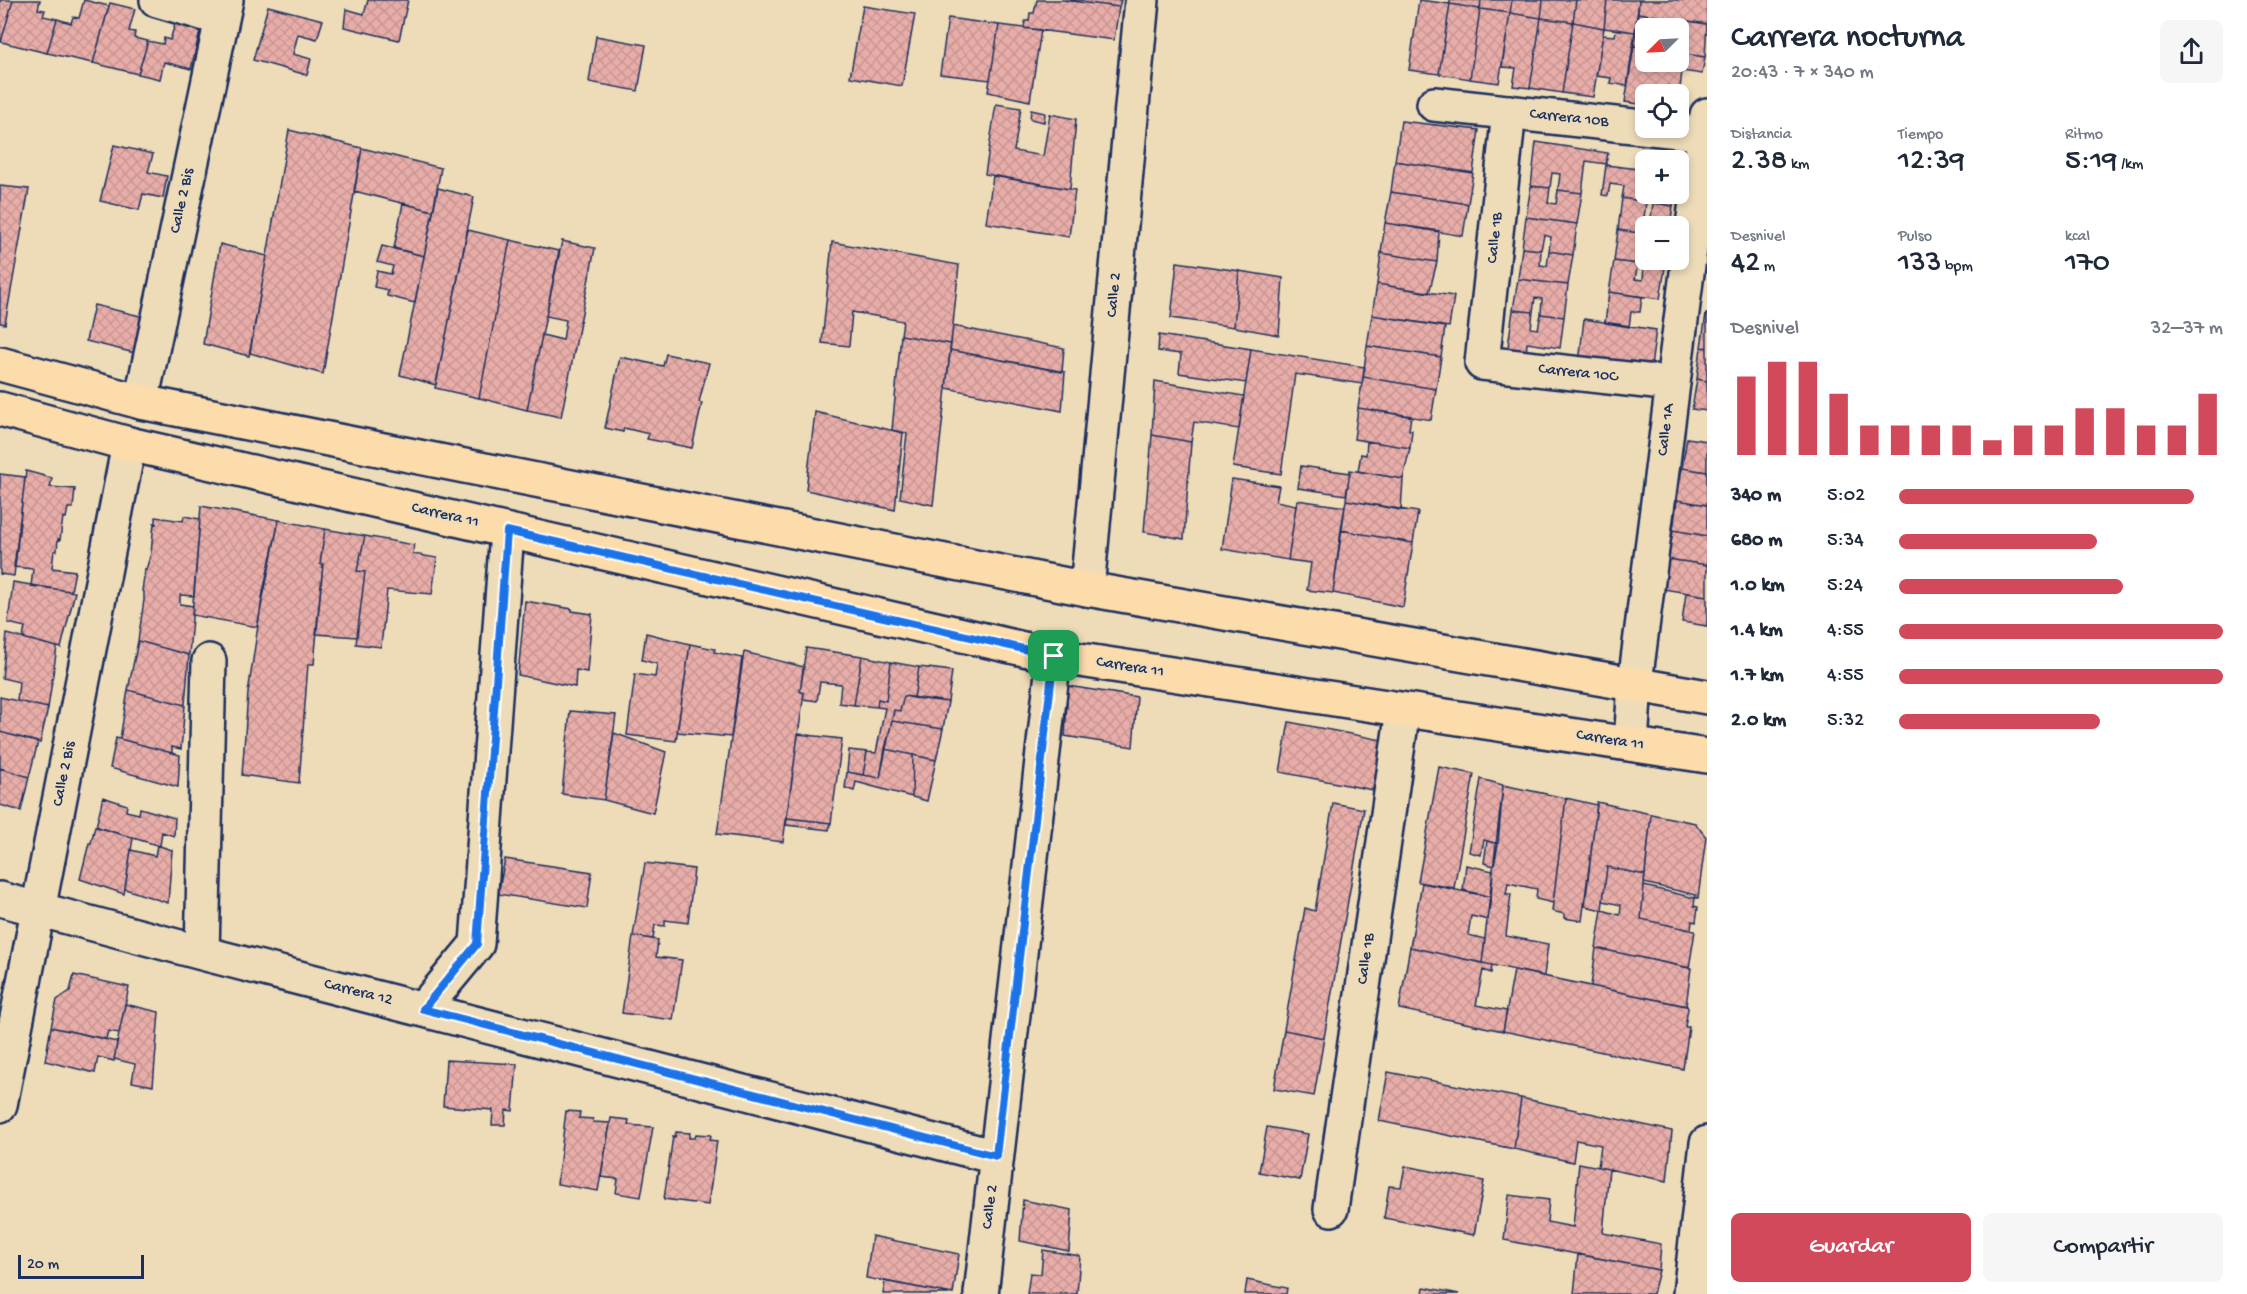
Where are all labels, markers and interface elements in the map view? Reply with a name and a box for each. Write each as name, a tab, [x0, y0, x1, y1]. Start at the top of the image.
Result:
north arrow	[1635, 18, 1689, 72]
map controls	[1635, 18, 1689, 270]
text: Carrera nocturna	[1731, 20, 1964, 58]
button: share	[2160, 20, 2223, 83]
text: 20:43 · 7 × 340 m	[1731, 62, 1874, 85]
button: locate	[1635, 84, 1689, 138]
street label: Carrera 10B	[1529, 105, 1610, 133]
text: Distancia	[1731, 126, 1792, 145]
text: Tiempo	[1898, 126, 1943, 145]
text: Ritmo	[2065, 126, 2103, 145]
text: 2.38	[1731, 145, 1787, 180]
text: 12:39	[1898, 145, 1965, 180]
text: 5:19	[2065, 145, 2117, 180]
button: +	[1635, 150, 1689, 204]
text: km	[1787, 156, 1809, 175]
text: /km	[2117, 156, 2143, 175]
street label: Calle 2 Bis	[167, 166, 199, 235]
street label: Calle 1B	[1484, 211, 1508, 265]
button: −	[1635, 216, 1689, 270]
text: Desnivel	[1731, 228, 1785, 247]
text: Pulso	[1898, 228, 1932, 247]
text: kcal	[2065, 228, 2090, 247]
text: 42	[1731, 247, 1760, 282]
text: 133	[1898, 247, 1941, 282]
text: 170	[2065, 247, 2110, 282]
text: m	[1760, 258, 1775, 277]
text: bpm	[1941, 258, 1973, 277]
street label: Calle 2	[1104, 272, 1126, 318]
text: Desnivel	[1731, 318, 1799, 341]
text: 32–37 m	[2151, 318, 2223, 341]
street label: Carrera 10C	[1537, 360, 1620, 388]
street label: Calle 1A	[1654, 401, 1680, 457]
text: 340 m	[1731, 485, 1781, 508]
text: 5:02	[1827, 485, 1865, 508]
street label: Carrera 11	[410, 499, 480, 533]
text: 680 m	[1731, 530, 1782, 553]
text: 5:34	[1827, 530, 1864, 553]
text: 1.0 km	[1731, 575, 1785, 598]
text: 5:24	[1827, 575, 1863, 598]
text: 1.4 km	[1731, 620, 1783, 643]
text: 4:55	[1827, 620, 1864, 643]
pin	[1028, 630, 1079, 681]
icon: arrive	[1037, 639, 1070, 672]
street label: Carrera 11	[1095, 653, 1165, 683]
text: 1.7 km	[1731, 665, 1784, 688]
text: 4:55	[1827, 665, 1864, 688]
text: 2.0 km	[1731, 710, 1786, 733]
text: 5:32	[1827, 710, 1864, 733]
street label: Carrera 11	[1575, 726, 1645, 756]
street label: Calle 2 Bis	[49, 739, 81, 808]
street label: Calle 1B	[1354, 931, 1380, 986]
street label: Carrera 12	[322, 975, 394, 1011]
street label: Calle 2	[979, 1184, 1003, 1230]
button: Guardar	[1731, 1213, 1971, 1282]
button: Compartir	[1983, 1213, 2223, 1282]
scale bar	[18, 1252, 144, 1280]
text: 20 m	[27, 1256, 59, 1275]

